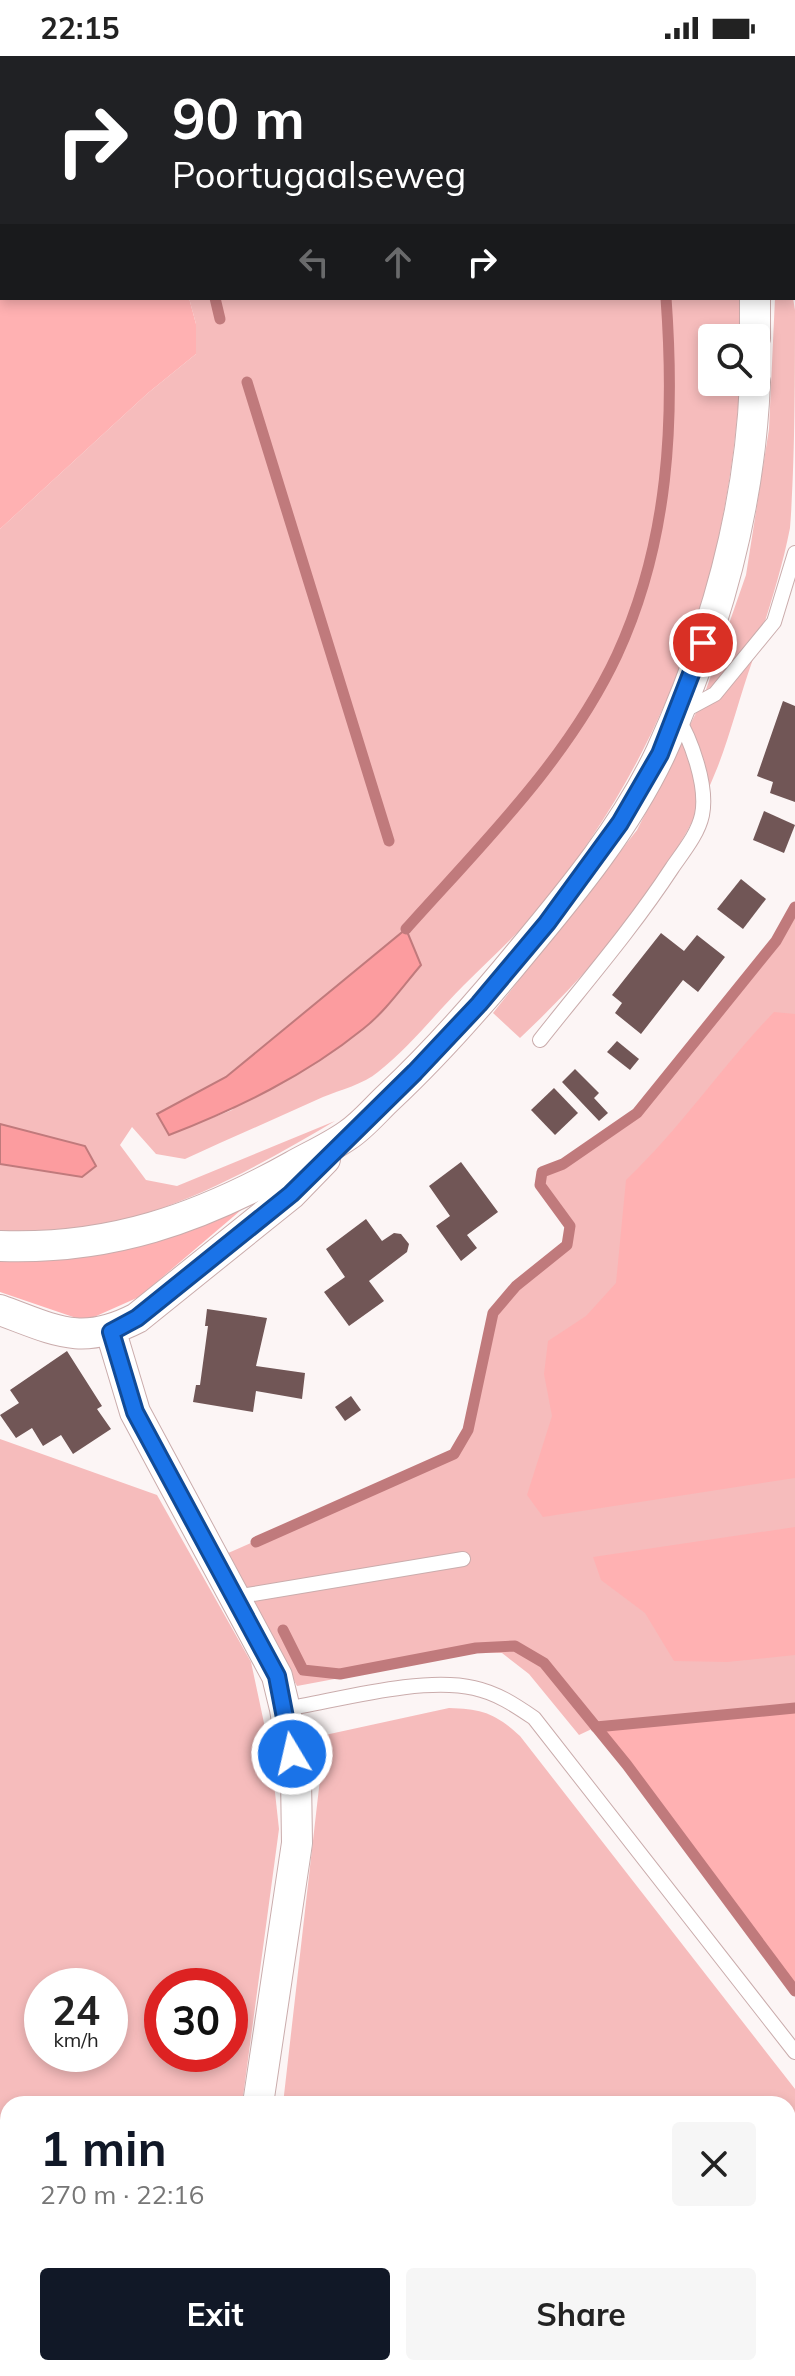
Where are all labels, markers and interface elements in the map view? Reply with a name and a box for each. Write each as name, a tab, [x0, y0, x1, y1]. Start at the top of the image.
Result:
text: 22:15	[40, 9, 119, 47]
text: 90 m	[172, 83, 305, 153]
icon: right	[40, 88, 144, 192]
text: Poortugaalseweg	[172, 152, 466, 197]
icon: left	[292, 240, 336, 284]
icon: ahead	[376, 240, 420, 284]
icon: right	[460, 240, 504, 284]
map controls	[698, 324, 770, 396]
button: search	[698, 324, 770, 396]
pin	[669, 609, 737, 677]
icon: arrive	[681, 621, 725, 665]
position arrow	[250, 1712, 334, 1796]
speed limit sign: 30	[144, 1968, 248, 2072]
text: 24	[52, 1985, 100, 2035]
text: km/h	[53, 2027, 99, 2052]
text: 1 min	[40, 2118, 167, 2178]
button: close	[672, 2122, 756, 2206]
text: 270 m · 22:16	[40, 2178, 204, 2211]
button: Exit	[40, 2268, 390, 2360]
button: Share	[406, 2268, 756, 2360]

